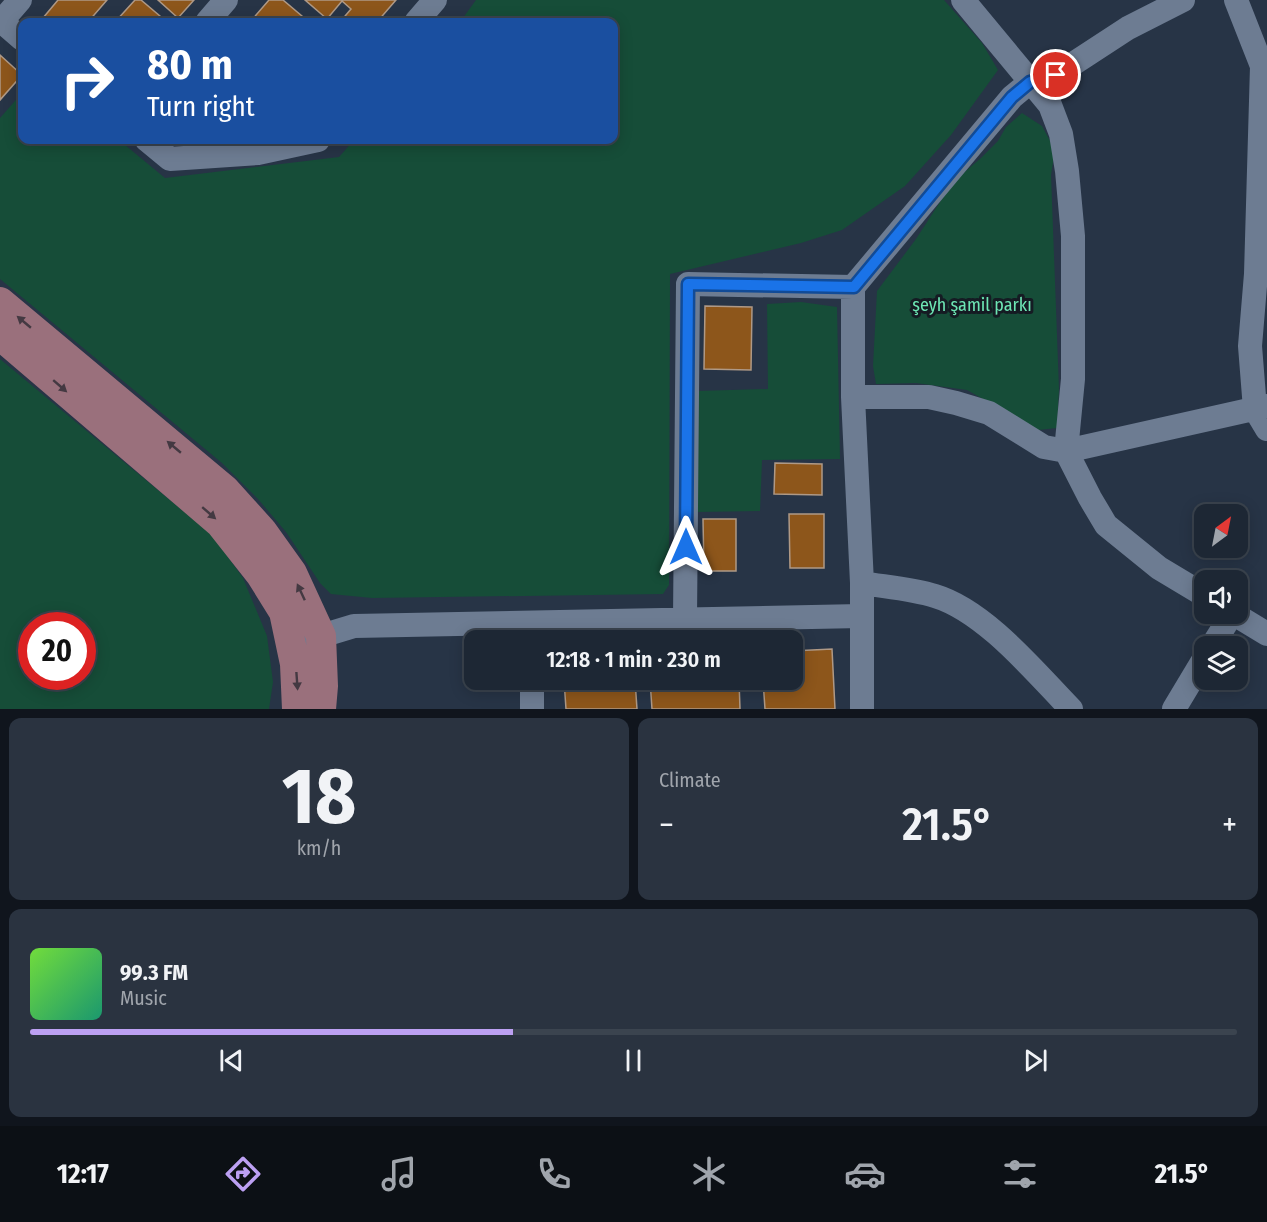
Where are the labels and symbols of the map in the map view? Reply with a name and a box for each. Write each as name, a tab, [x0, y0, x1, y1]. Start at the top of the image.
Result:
pin	[1030, 49, 1081, 100]
park label: şeyh şamil parkı	[912, 294, 1032, 316]
one-way arrow	[17, 316, 32, 329]
one-way arrow	[52, 380, 68, 393]
one-way arrow	[167, 441, 182, 454]
north arrow	[1194, 504, 1248, 558]
one-way arrow	[201, 506, 216, 520]
position arrow	[654, 515, 718, 579]
one-way arrow	[296, 584, 305, 601]
speed limit sign: 20	[18, 612, 96, 690]
one-way arrow	[292, 672, 301, 691]

